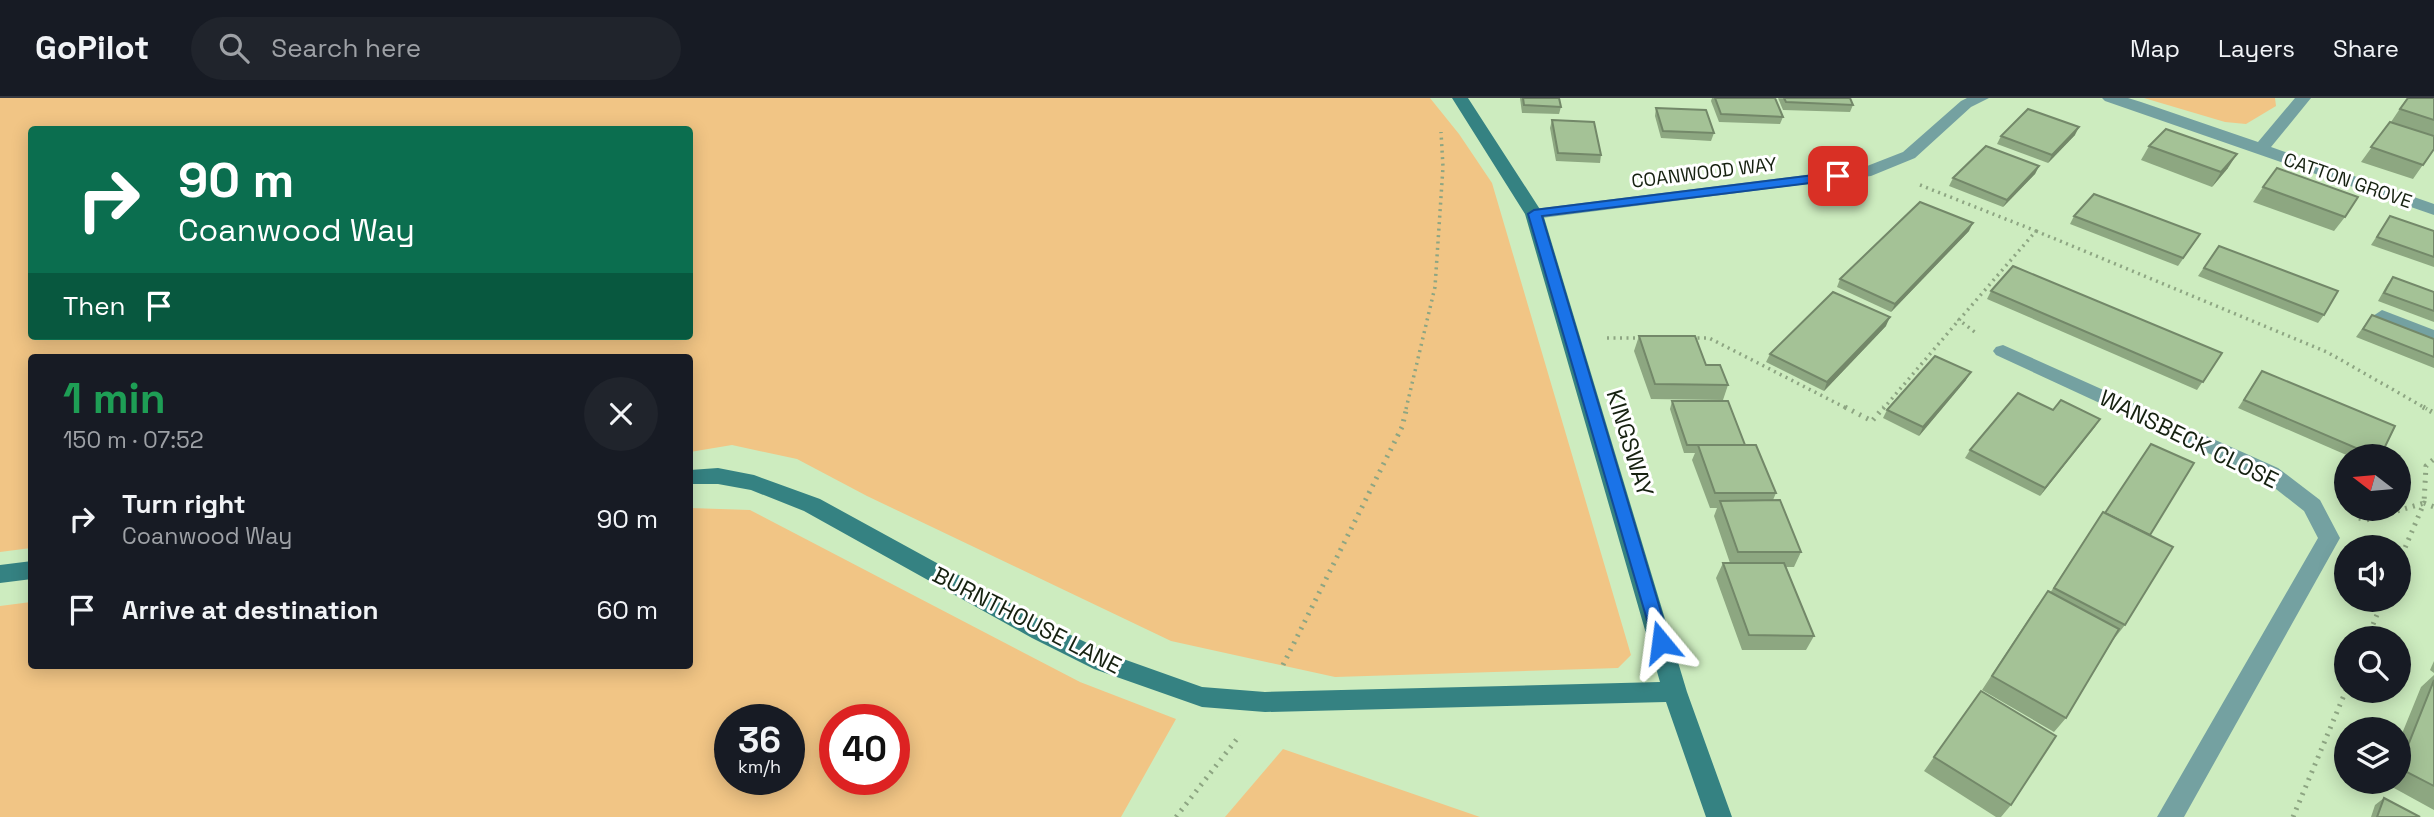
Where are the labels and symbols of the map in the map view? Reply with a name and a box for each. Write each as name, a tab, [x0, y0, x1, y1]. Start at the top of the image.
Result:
pin	[1808, 146, 1868, 206]
street label: CATTON GROVE	[2280, 147, 2415, 214]
street label: COANWOOD WAY	[1630, 151, 1779, 194]
street label: WANSBECK CLOSE	[2095, 383, 2283, 495]
street label: KINGSWAY	[1600, 386, 1660, 500]
north arrow	[2334, 444, 2412, 522]
street label: BURNTHOUSE LANE	[928, 559, 1126, 681]
position arrow	[1624, 605, 1698, 679]
speed limit sign: 40	[819, 704, 910, 795]

